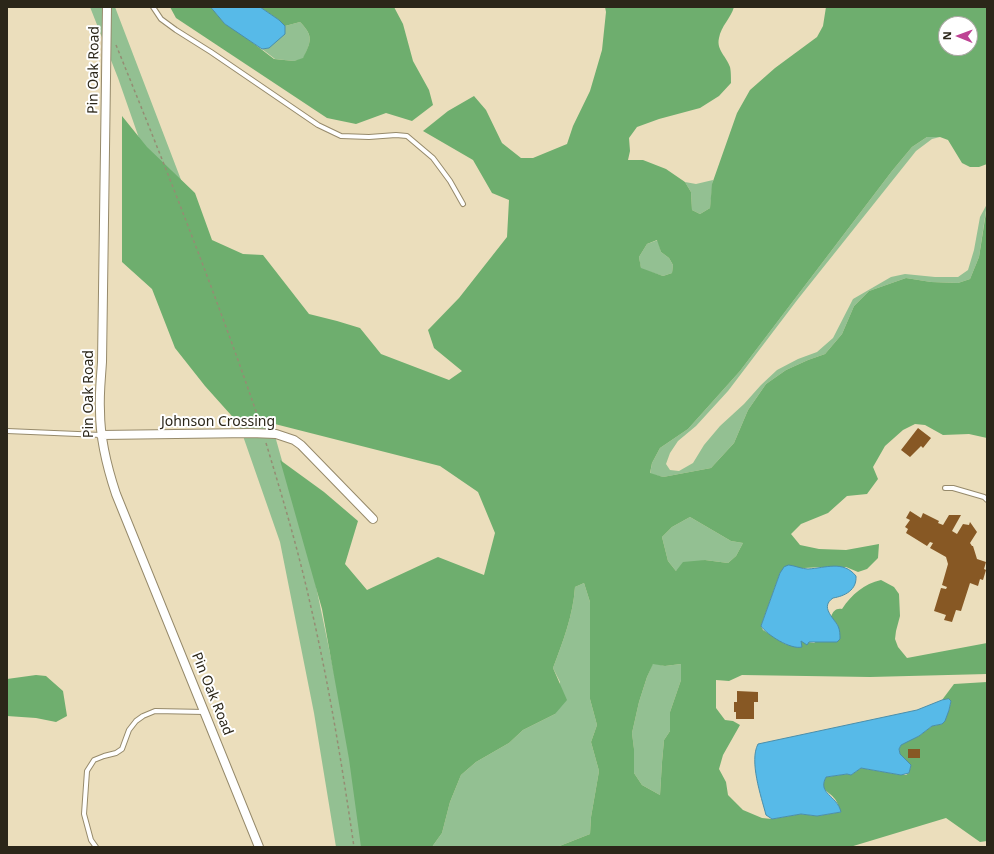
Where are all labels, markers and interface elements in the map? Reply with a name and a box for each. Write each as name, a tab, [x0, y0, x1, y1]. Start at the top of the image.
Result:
north arrow	[938, 16, 978, 56]
street label: Pin Oak Road	[85, 26, 103, 114]
text: N	[939, 31, 954, 40]
street label: Pin Oak Road	[81, 350, 97, 438]
street label: Johnson Crossing	[161, 414, 275, 430]
street label: Pin Oak Road	[188, 650, 236, 738]

